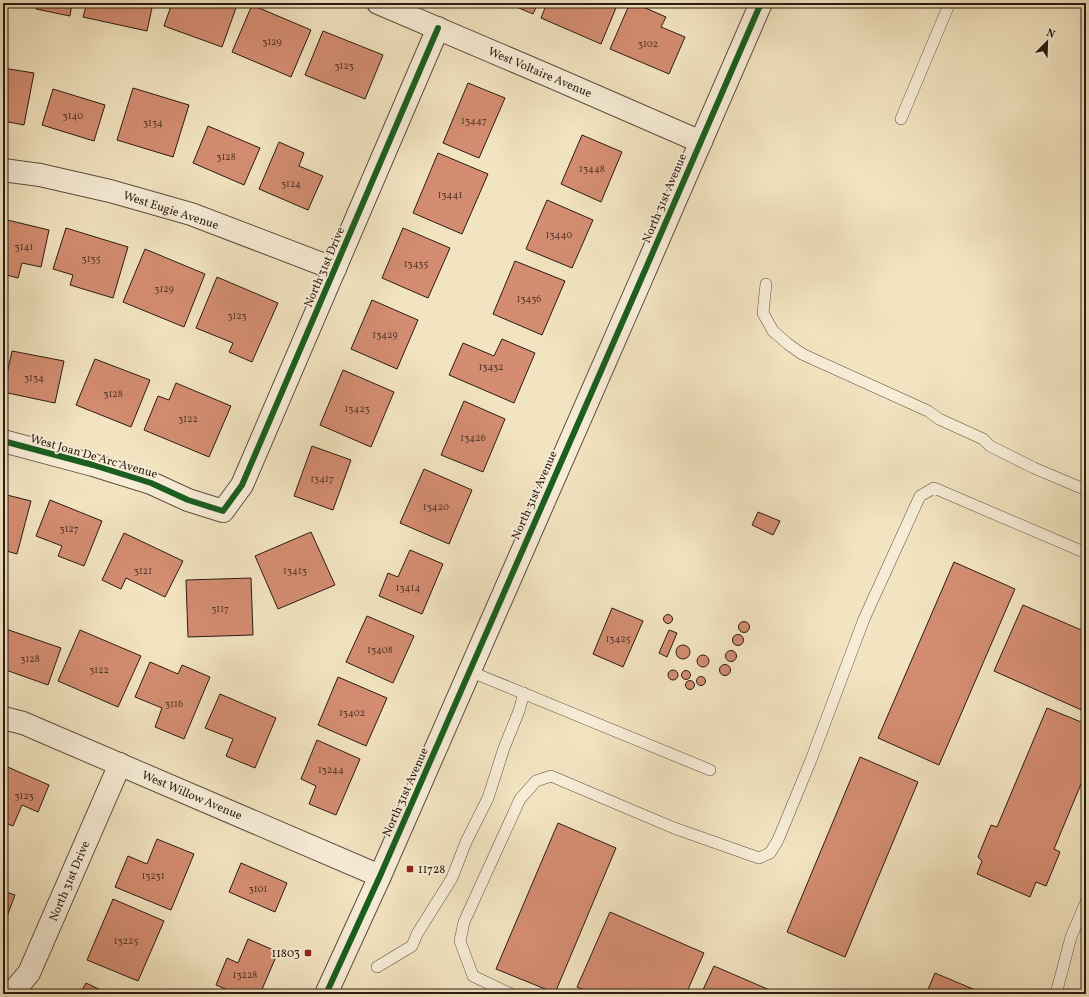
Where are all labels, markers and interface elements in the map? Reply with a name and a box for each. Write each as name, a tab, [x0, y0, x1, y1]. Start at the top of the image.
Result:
north arrow	[1027, 22, 1067, 62]
text: N	[1044, 26, 1057, 43]
house number: 3129	[262, 35, 282, 49]
house number: 3102	[638, 37, 658, 51]
street label: West Voltaire Avenue	[485, 44, 594, 102]
house number: 3123	[334, 59, 354, 73]
house number: 3140	[63, 109, 83, 123]
house number: 13447	[461, 114, 487, 128]
house number: 3134	[143, 116, 163, 130]
house number: 3128	[216, 150, 236, 164]
street label: North 31st Avenue	[639, 151, 691, 246]
house number: 13448	[579, 162, 605, 176]
house number: 3124	[281, 177, 301, 191]
street label: West Eugie Avenue	[121, 188, 221, 234]
house number: 13441	[438, 188, 463, 202]
street label: North 31st Drive	[301, 224, 349, 310]
house number: 13440	[546, 228, 572, 242]
house number: 3141	[15, 240, 34, 254]
house number: 3135	[82, 252, 101, 266]
house number: 13435	[404, 257, 428, 271]
house number: 3129	[154, 282, 174, 296]
house number: 13436	[517, 292, 541, 306]
house number: 3123	[227, 309, 247, 323]
house number: 13429	[372, 328, 398, 342]
house number: 13432	[478, 360, 504, 374]
house number: 3134	[24, 371, 44, 385]
house number: 3128	[103, 387, 123, 401]
house number: 13423	[344, 402, 370, 416]
house number: 3122	[178, 412, 198, 426]
street label: West Joan De Arc Avenue	[28, 431, 160, 483]
house number: 13426	[460, 431, 486, 445]
street label: North 31st Avenue	[508, 448, 562, 542]
house number: 13417	[310, 472, 334, 486]
house number: 13420	[423, 500, 449, 514]
house number: 3127	[60, 522, 79, 536]
house number: 3121	[134, 564, 152, 578]
house number: 13413	[283, 564, 307, 578]
house number: 13414	[396, 581, 420, 595]
house number: 3117	[211, 602, 229, 616]
house number: 13425	[605, 632, 631, 646]
house number: 13408	[367, 643, 393, 657]
house number: 3128	[20, 652, 40, 666]
house number: 3122	[89, 663, 109, 677]
house number: 3116	[165, 697, 183, 711]
house number: 13402	[339, 706, 365, 720]
street label: North 31st Avenue	[379, 745, 433, 839]
house number: 13244	[318, 763, 344, 777]
street label: West Willow Avenue	[139, 768, 244, 824]
house number: 3123	[14, 789, 34, 803]
street label: North 31st Drive	[46, 838, 94, 924]
place label: 11728	[418, 862, 445, 878]
marker: 11728	[405, 864, 415, 874]
house number: 13231	[141, 869, 165, 883]
house number: 3101	[249, 882, 268, 896]
house number: 13225	[114, 934, 138, 948]
place label: 11803	[272, 946, 300, 962]
marker: 11803	[303, 948, 313, 958]
house number: 13228	[233, 968, 257, 982]

